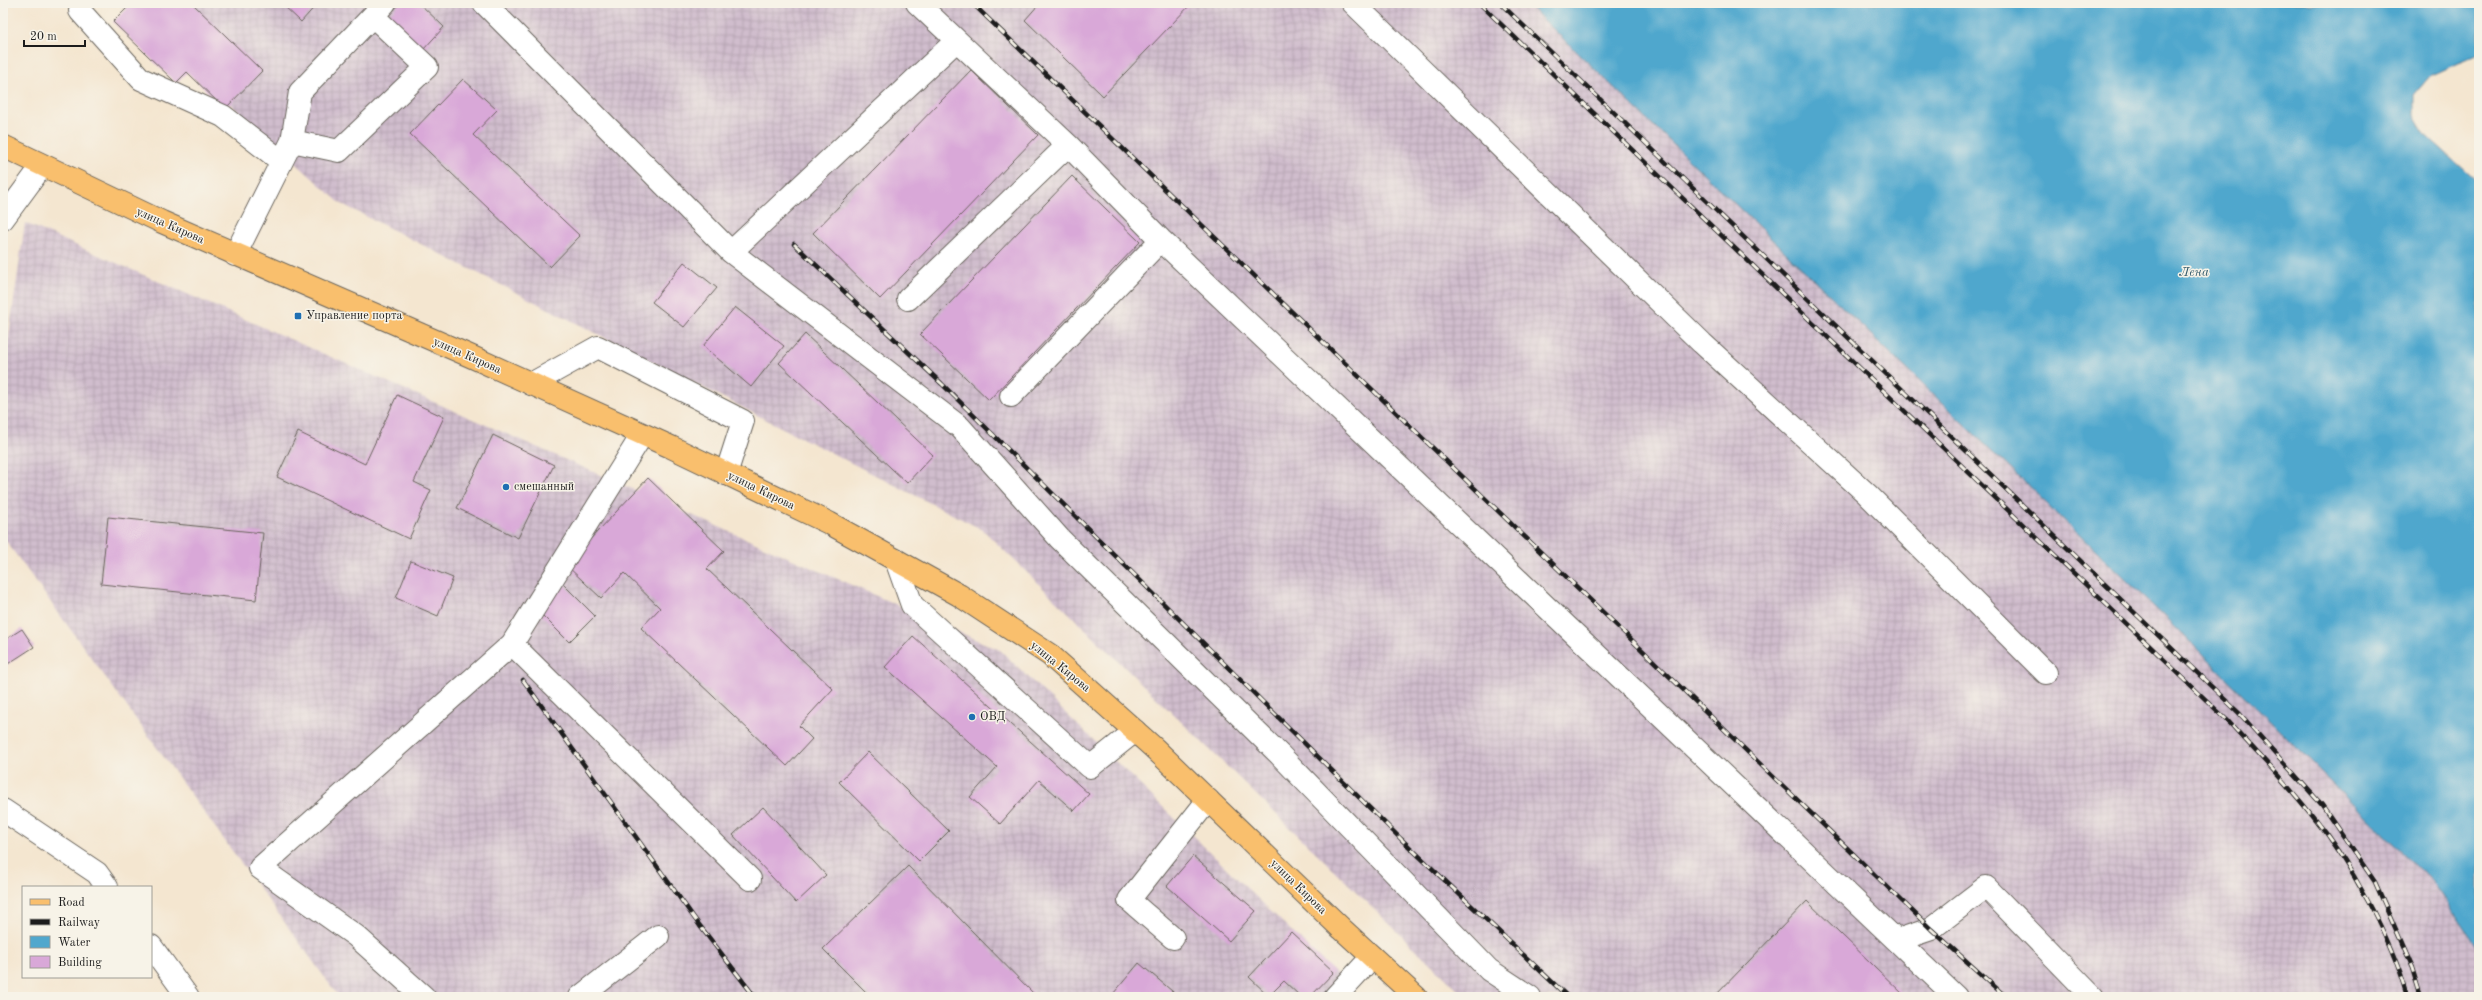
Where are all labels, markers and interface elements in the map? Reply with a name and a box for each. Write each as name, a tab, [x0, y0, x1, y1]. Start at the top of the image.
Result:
scale bar	[24, 22, 85, 48]
text: 20 m	[30, 31, 57, 43]
street label: улица Кирова	[134, 206, 206, 246]
water label: Лена	[2179, 266, 2209, 279]
place label: Управление порта	[306, 310, 403, 322]
marker: Управление порта	[293, 311, 303, 321]
street label: улица Кирова	[431, 336, 503, 376]
street label: улица Кирова	[726, 470, 797, 512]
place label: смешанный	[514, 481, 574, 493]
marker: смешанный	[501, 482, 511, 492]
street label: улица Кирова	[1028, 639, 1092, 695]
place label: ОВД	[980, 711, 1005, 723]
marker: ОВД	[967, 712, 977, 722]
street label: улица Кирова	[1268, 857, 1329, 917]
legend	[22, 886, 152, 978]
text: Road	[58, 897, 85, 909]
text: Railway	[58, 917, 101, 929]
text: Water	[58, 937, 91, 949]
text: Building	[58, 957, 102, 969]

